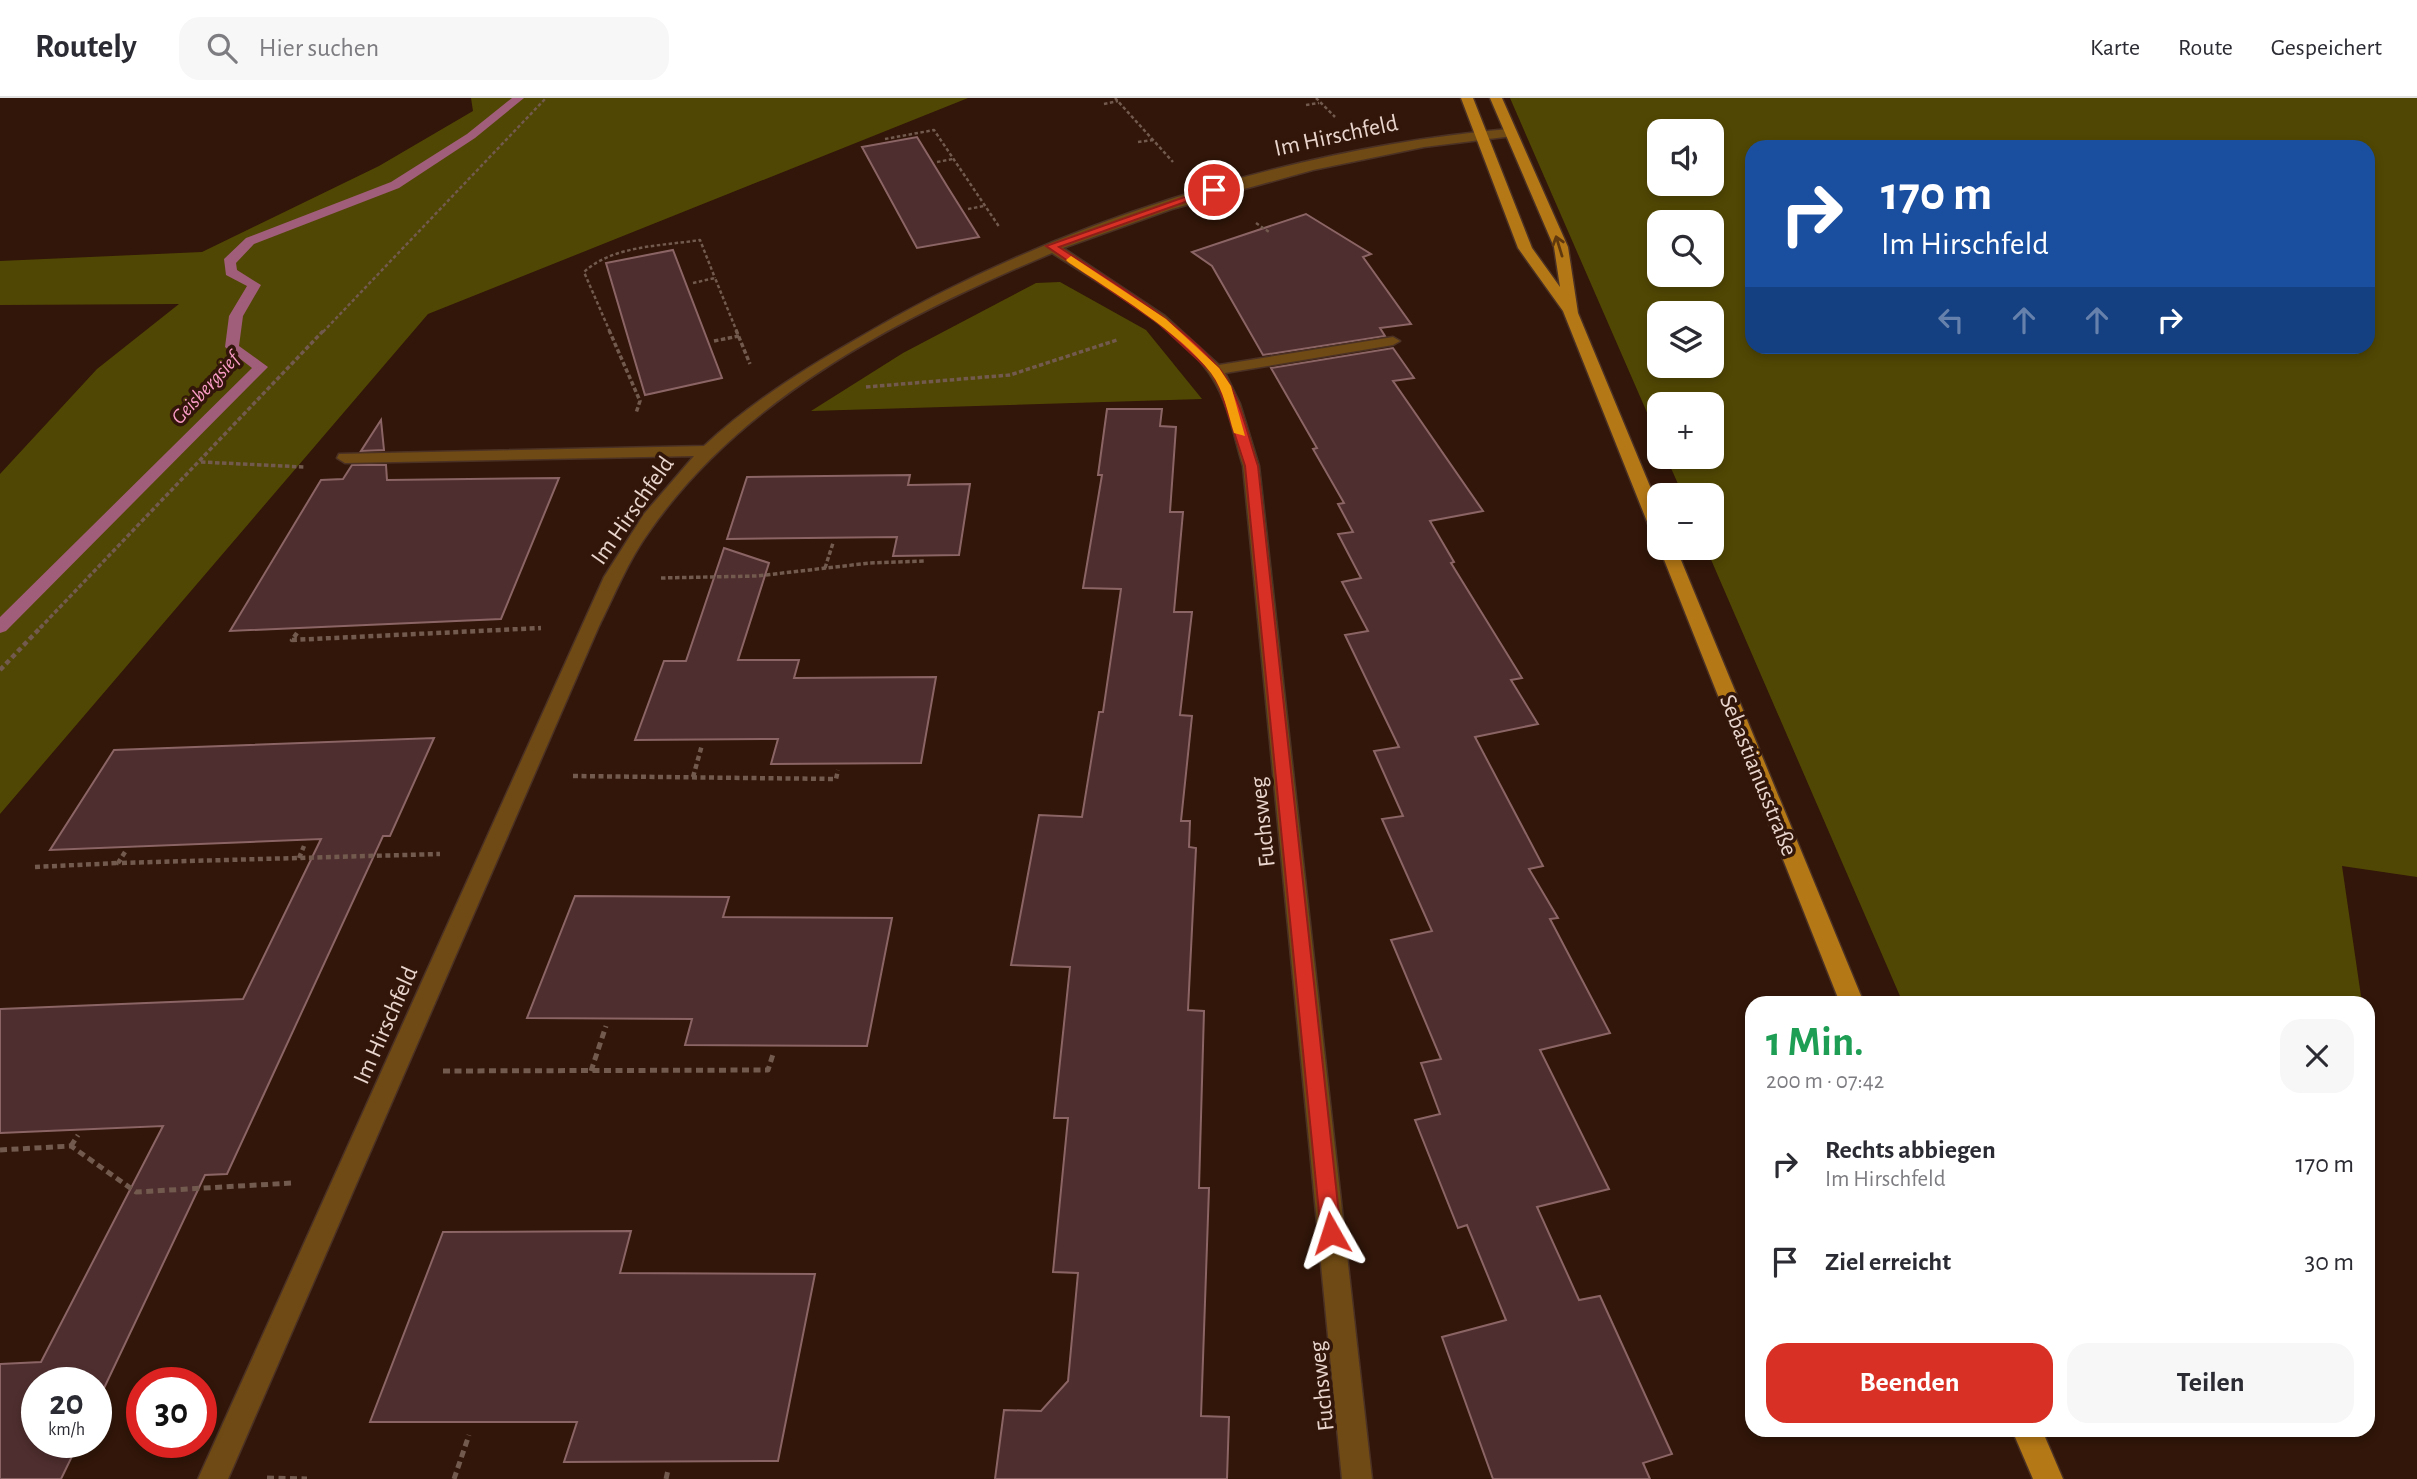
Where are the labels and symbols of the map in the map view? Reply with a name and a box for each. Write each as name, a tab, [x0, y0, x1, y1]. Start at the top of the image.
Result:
street label: Im Hirschfeld	[1272, 111, 1400, 161]
pin	[1184, 160, 1244, 220]
one-way arrow	[1552, 235, 1565, 257]
water label: Geisbergsief	[167, 346, 246, 428]
street label: Im Hirschfeld	[587, 452, 679, 569]
street label: Sebastianusstraße	[1715, 691, 1801, 859]
street label: Fuchsweg	[1246, 775, 1280, 868]
street label: Im Hirschfeld	[349, 963, 422, 1088]
position arrow	[1294, 1196, 1368, 1270]
street label: Fuchsweg	[1305, 1339, 1339, 1432]
speed limit sign: 30	[126, 1367, 217, 1458]

